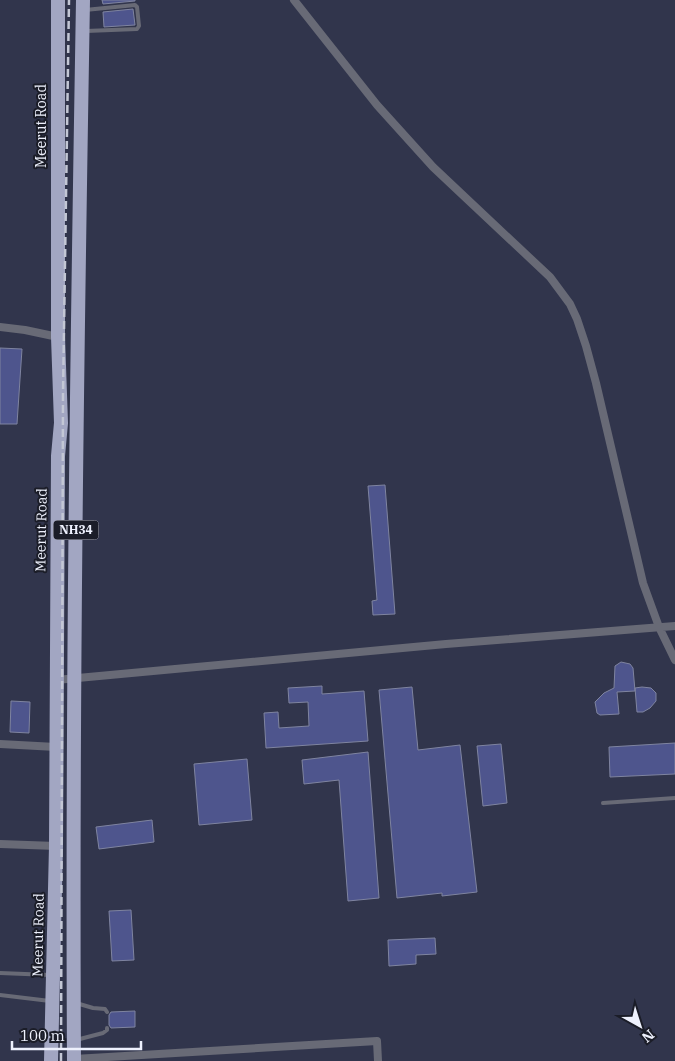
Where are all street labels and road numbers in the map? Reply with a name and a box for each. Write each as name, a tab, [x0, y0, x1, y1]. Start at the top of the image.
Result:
street label: Meerut Road	[32, 84, 50, 168]
street label: Meerut Road	[31, 487, 51, 572]
road number: NH34	[54, 520, 98, 540]
street label: Meerut Road	[28, 892, 48, 977]

